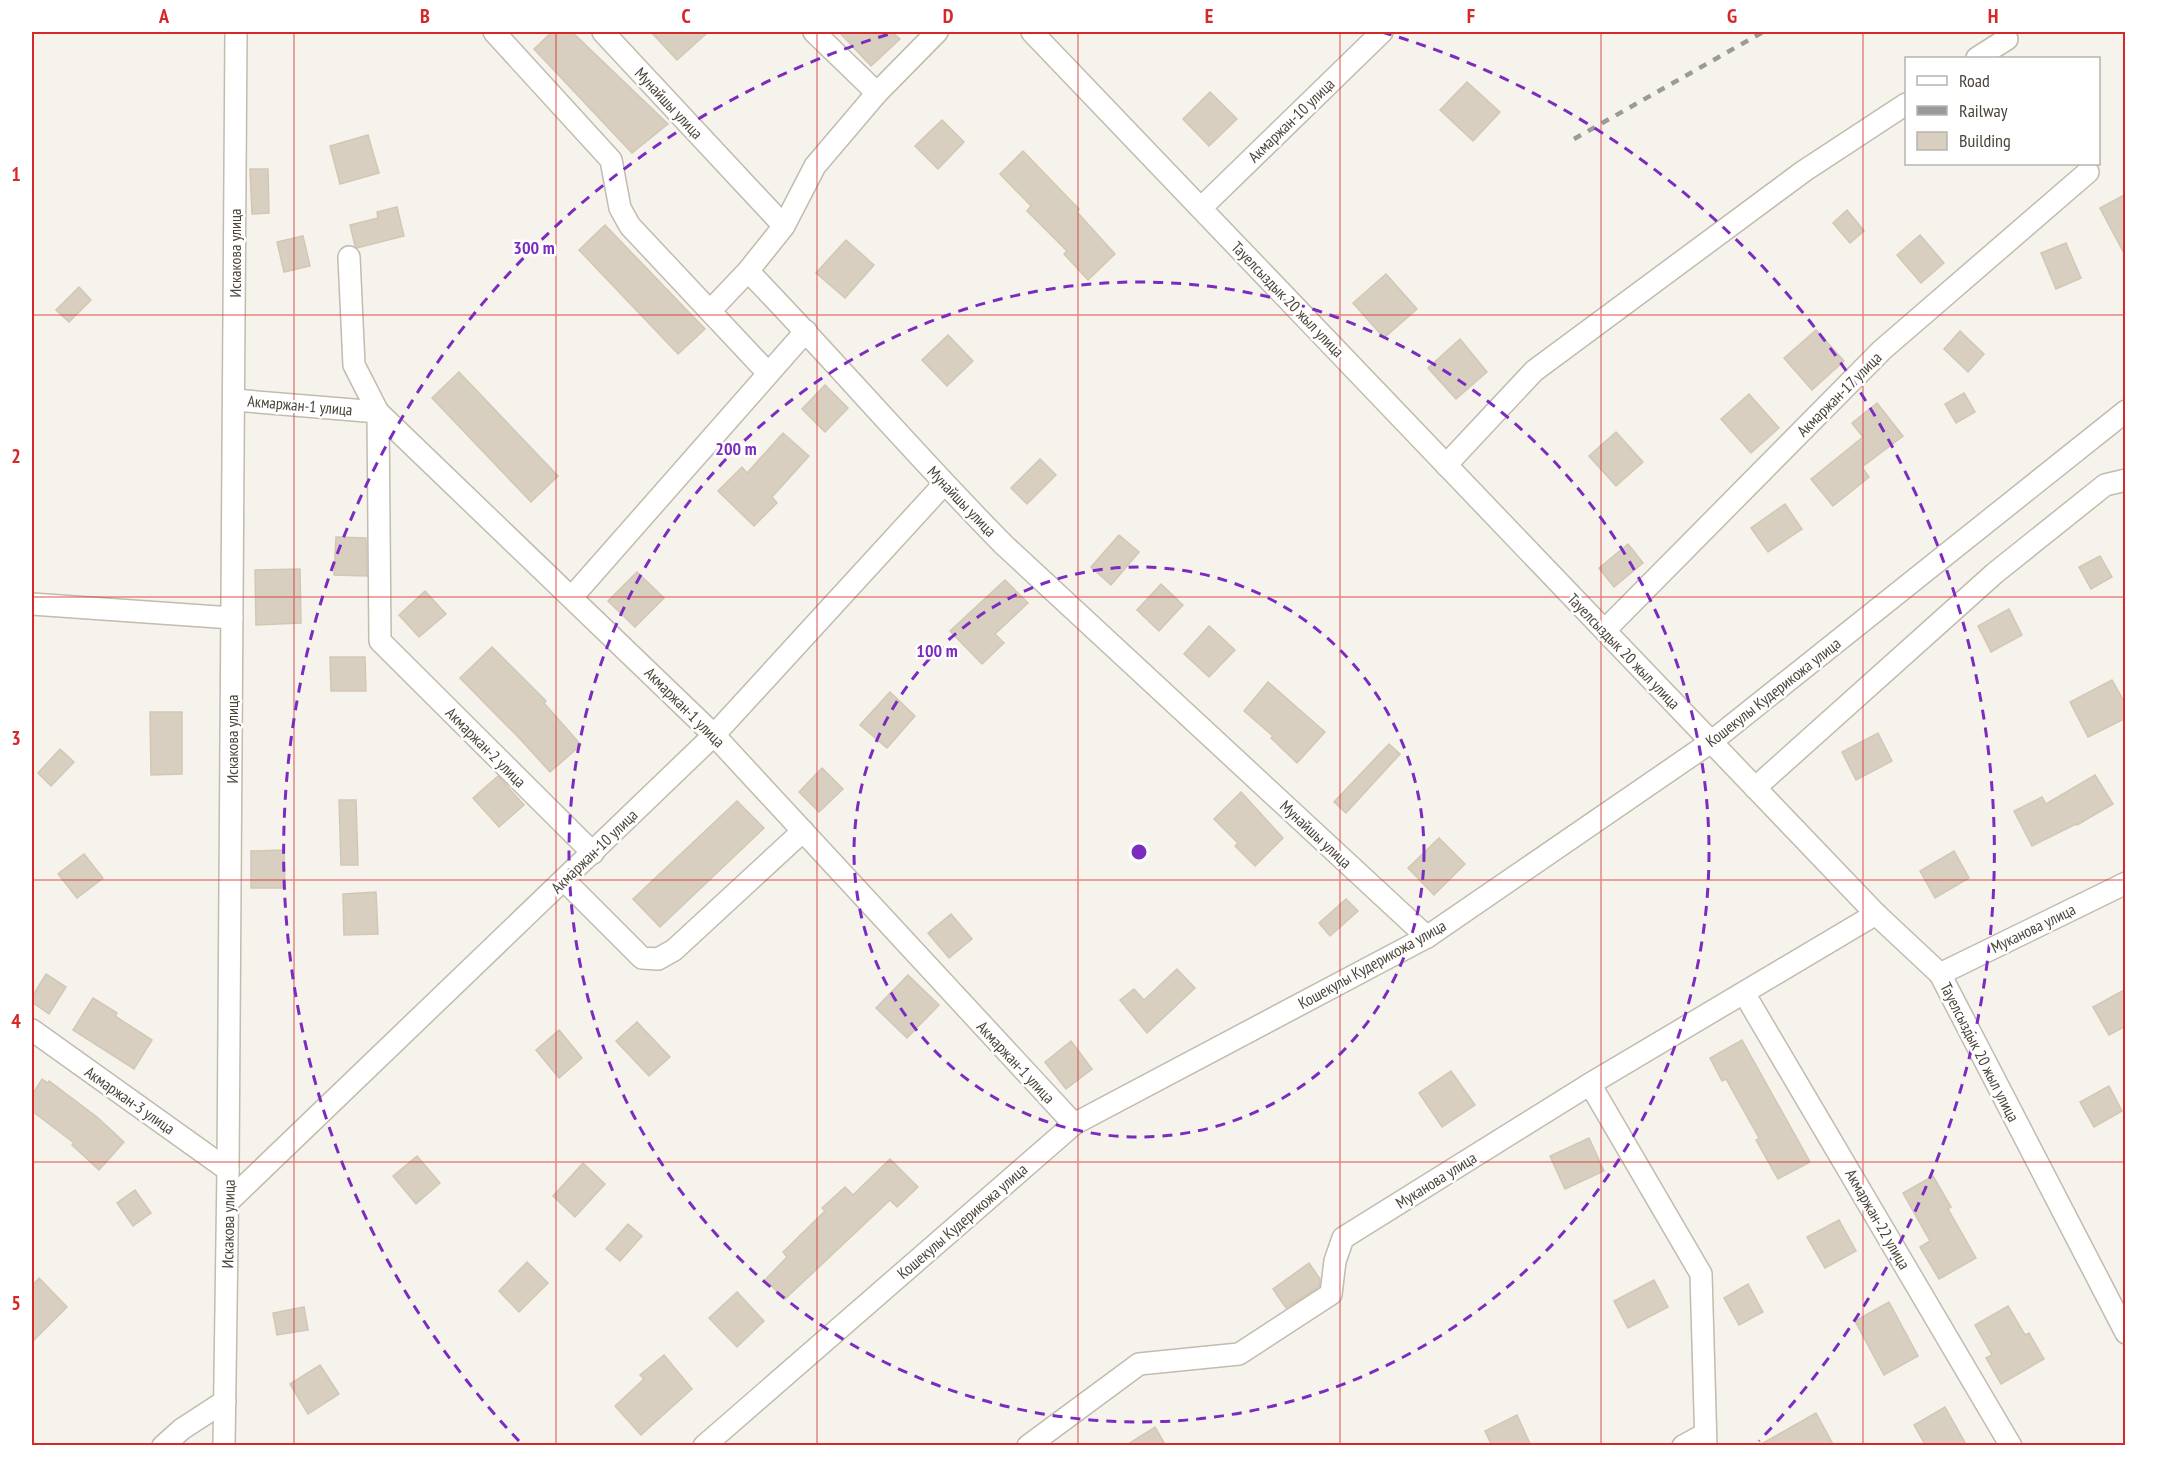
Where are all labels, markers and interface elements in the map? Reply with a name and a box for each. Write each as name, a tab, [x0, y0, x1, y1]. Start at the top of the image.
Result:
text: A	[158, 3, 170, 29]
text: B	[420, 3, 430, 29]
text: C	[681, 3, 691, 29]
text: D	[943, 3, 954, 29]
text: E	[1205, 3, 1213, 29]
text: F	[1467, 3, 1475, 29]
text: G	[1727, 3, 1737, 29]
text: H	[1988, 3, 1998, 29]
legend	[1905, 57, 2100, 165]
street label: Мунайшы улица	[631, 63, 707, 143]
text: Road	[1959, 69, 1990, 92]
street label: Акмаржан-10 улица	[1244, 74, 1338, 166]
text: Railway	[1959, 99, 2008, 122]
text: Building	[1959, 129, 2011, 152]
text: 1	[11, 161, 21, 187]
street label: Искакова улица	[225, 209, 245, 297]
text: 300 m	[513, 236, 555, 259]
street label: Тауелсыздык 20 жыл улица	[1227, 237, 1349, 361]
street label: Акмаржан-17 улица	[1792, 347, 1886, 441]
street label: Акмаржан-1 улица	[247, 390, 353, 420]
text: 200 m	[715, 437, 757, 460]
text: 2	[11, 443, 21, 469]
street label: Мунайшы улица	[923, 461, 1001, 541]
street label: Тауелсыздык 20 жыл улица	[1563, 589, 1685, 713]
street label: Кошекулы Кудерикожа улица	[1701, 633, 1845, 751]
text: 100 m	[916, 639, 958, 662]
street label: Акмаржан-1 улица	[641, 663, 729, 751]
street label: Искакова улица	[222, 695, 242, 783]
street label: Акмаржан-2 улица	[442, 703, 530, 791]
text: 3	[11, 725, 21, 751]
street label: Мунайшы улица	[1276, 796, 1356, 872]
street label: Акмаржан-10 улица	[547, 805, 641, 897]
centre of rings	[1129, 842, 1149, 862]
street label: Муканова улица	[1987, 899, 2079, 957]
street label: Кошекулы Кудерикожа улица	[1295, 915, 1449, 1013]
street label: Тауелсыздык 20 жыл улица	[1936, 979, 2024, 1125]
text: 4	[11, 1008, 21, 1034]
street label: Акмаржан-1 улица	[973, 1017, 1059, 1107]
street label: Акмаржан-3 улица	[81, 1062, 179, 1138]
street label: Муканова улица	[1392, 1147, 1480, 1213]
street label: Кошекулы Кудерикожа улица	[893, 1159, 1031, 1283]
street label: Акмаржан-22 улица	[1841, 1165, 1915, 1273]
street label: Искакова улица	[217, 1179, 239, 1269]
text: 5	[11, 1290, 21, 1316]

